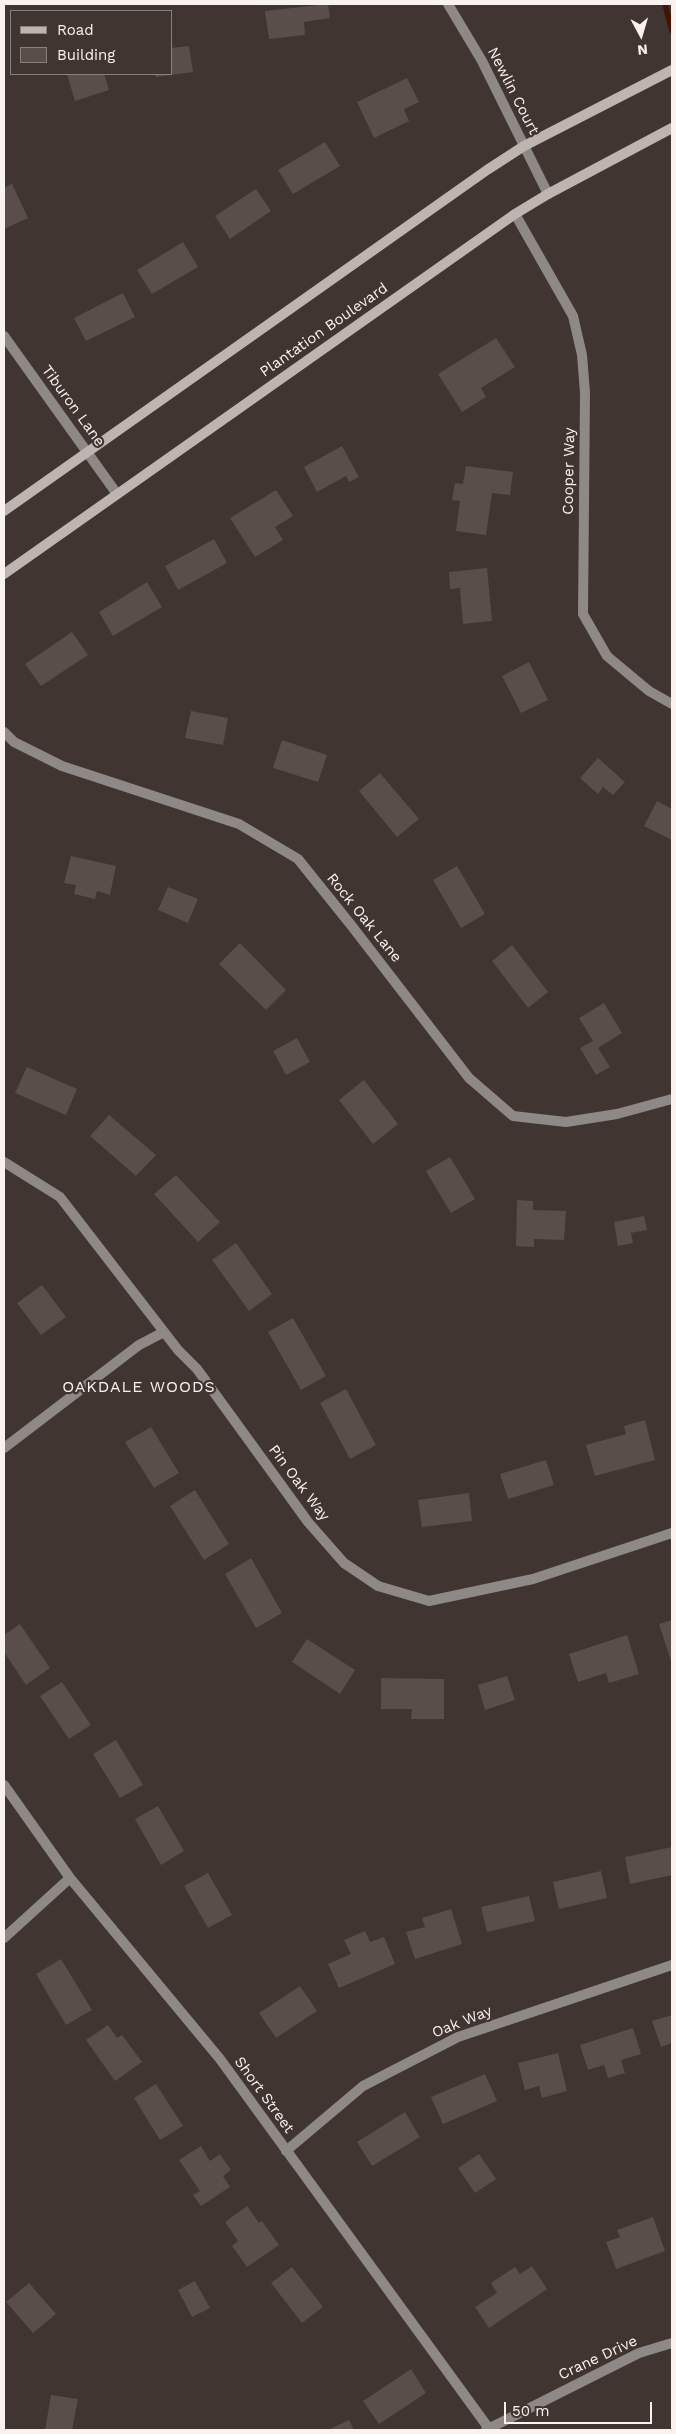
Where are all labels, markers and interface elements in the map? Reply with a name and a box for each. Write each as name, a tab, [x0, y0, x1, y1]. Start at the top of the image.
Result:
legend	[10, 10, 172, 75]
north arrow	[616, 10, 666, 60]
text: Road	[57, 21, 94, 39]
text: N	[637, 41, 649, 58]
street label: Newlin Court	[483, 44, 543, 138]
text: Building	[57, 46, 115, 64]
street label: Plantation Boulevard	[257, 279, 391, 381]
street label: Tiburon Lane	[37, 362, 109, 450]
street label: Cooper Way	[559, 427, 579, 515]
street label: Rock Oak Lane	[323, 870, 405, 966]
district label: OAKDALE WOODS	[61, 1377, 217, 1397]
street label: Pin Oak Way	[265, 1441, 333, 1525]
street label: Oak Way	[429, 2002, 495, 2042]
street label: Short Street	[230, 2053, 298, 2137]
street label: Crane Drive	[556, 2332, 640, 2384]
scale bar	[506, 2392, 654, 2424]
text: 50 m	[512, 2402, 549, 2420]

